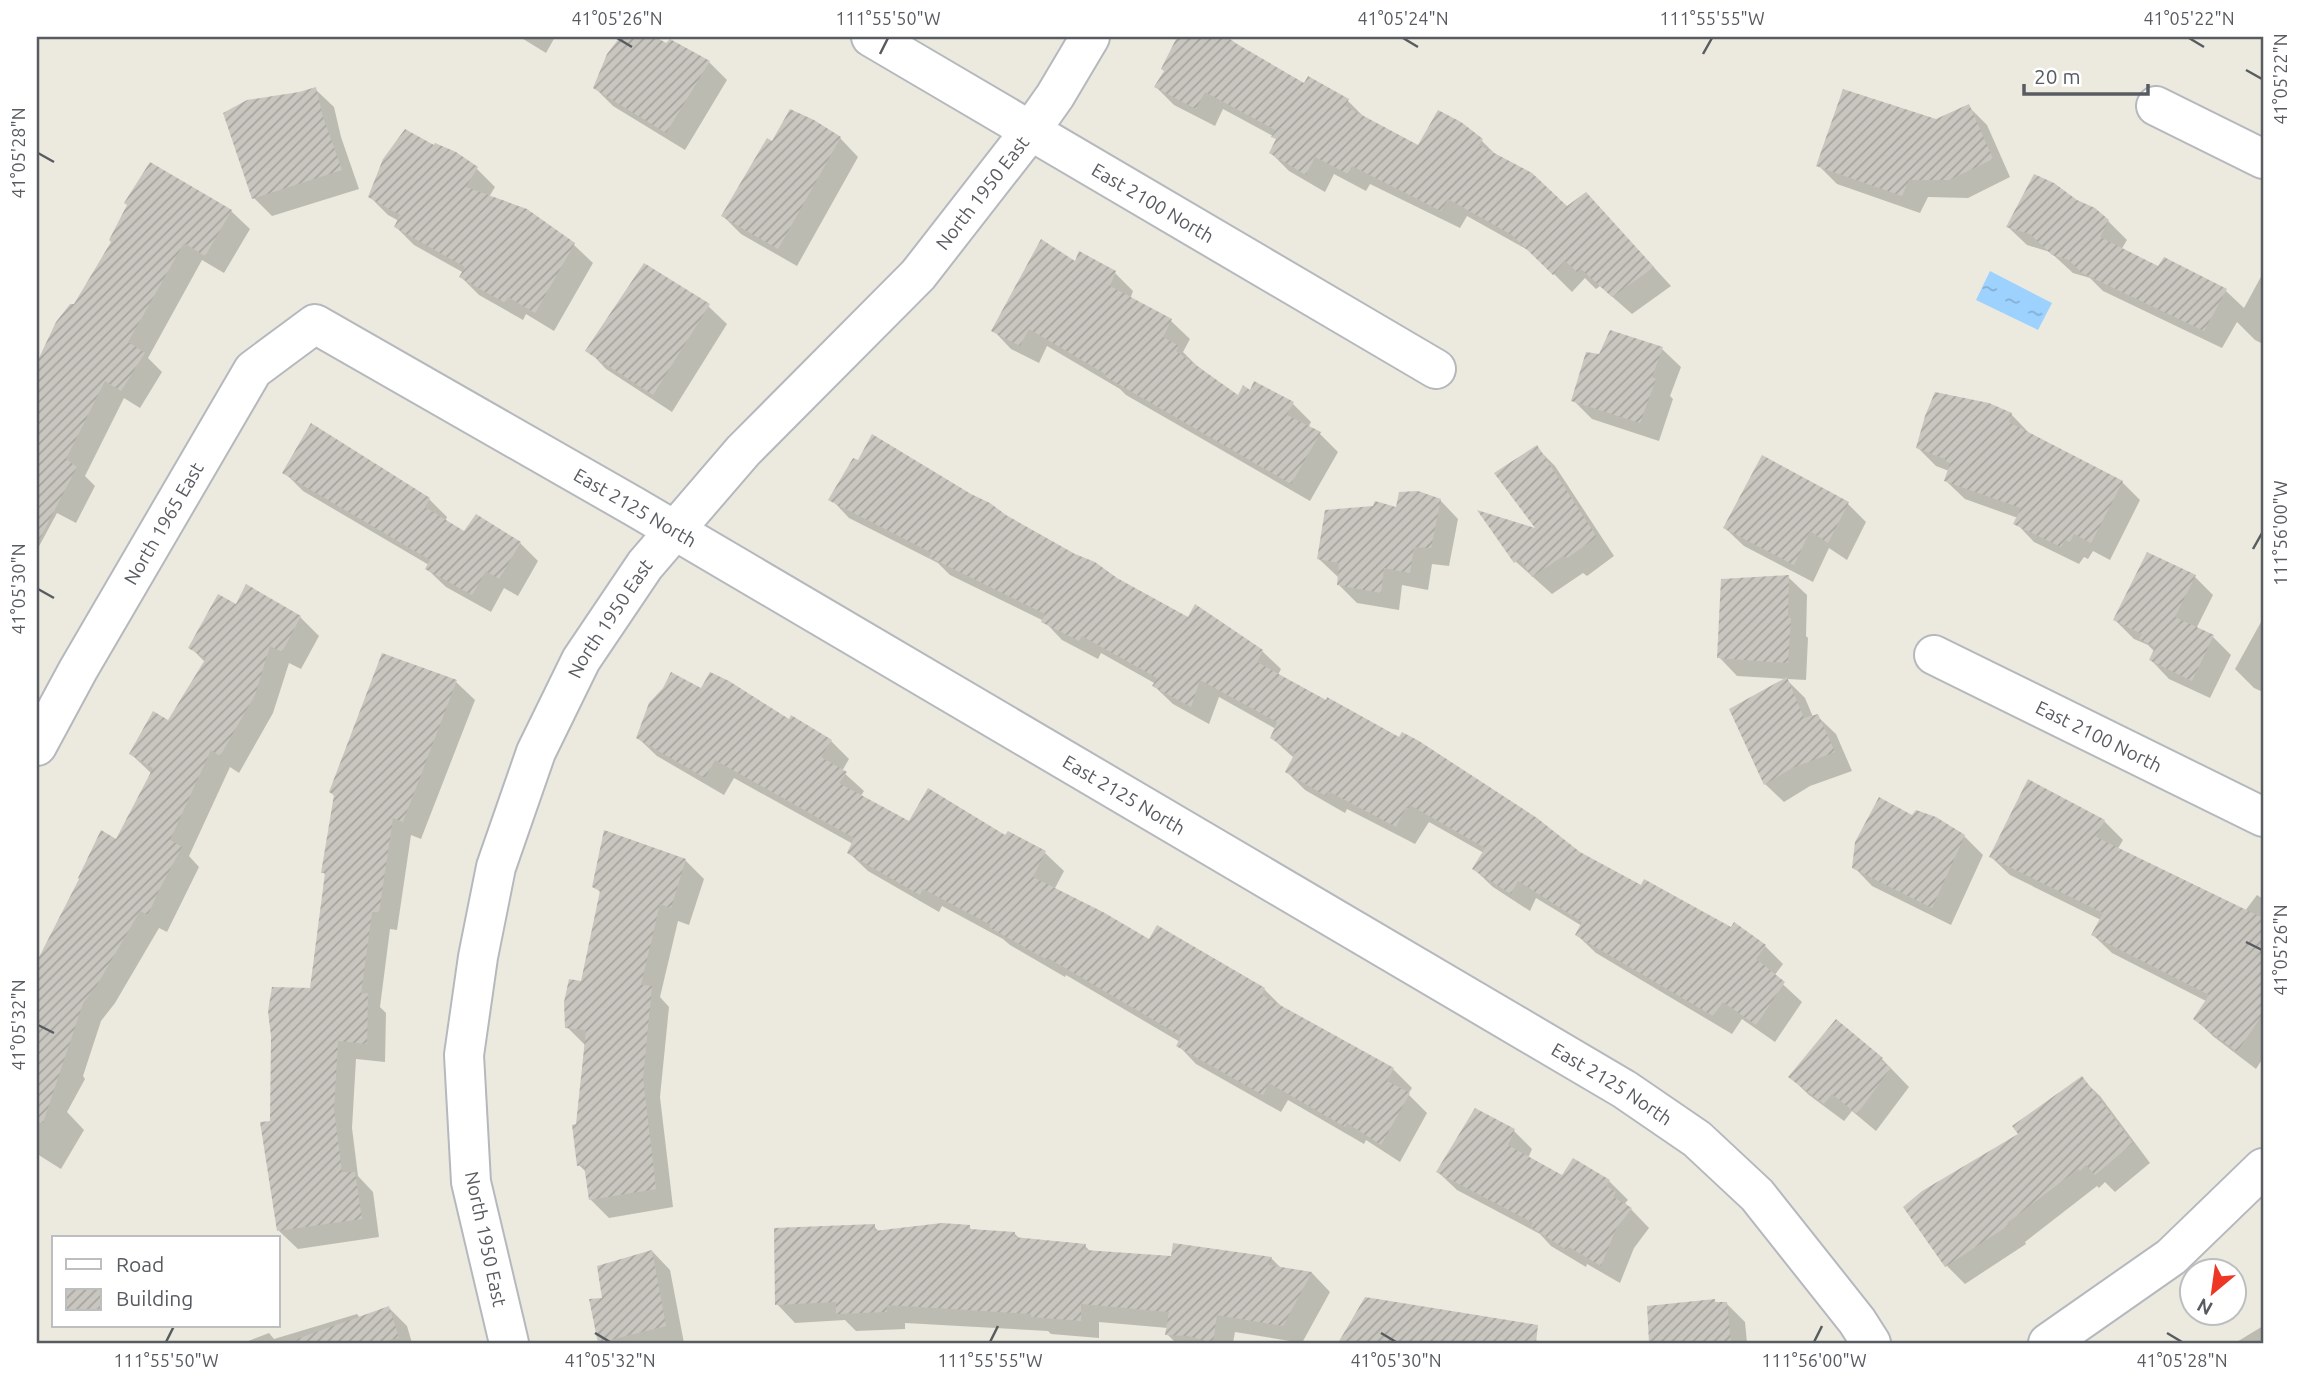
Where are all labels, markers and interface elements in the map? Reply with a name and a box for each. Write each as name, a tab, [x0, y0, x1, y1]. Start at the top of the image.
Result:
text: 41°05'26"N	[571, 8, 663, 28]
text: 111°55'50"W	[835, 8, 941, 28]
text: 41°05'24"N	[1357, 8, 1449, 28]
text: 111°55'55"W	[1659, 8, 1765, 28]
text: 41°05'22"N	[2143, 8, 2235, 28]
text: 41°05'22"N	[2270, 33, 2290, 125]
scale bar	[2024, 52, 2148, 96]
text: 20 m	[2034, 64, 2081, 88]
text: 41°05'28"N	[8, 107, 28, 199]
street label: North 1950 East	[931, 131, 1034, 254]
street label: East 2100 North	[1088, 158, 1218, 247]
street label: North 1965 East	[119, 458, 208, 589]
street label: East 2125 North	[570, 463, 700, 552]
text: 111°56'00"W	[2270, 480, 2290, 586]
text: 41°05'30"N	[8, 543, 28, 635]
street label: North 1950 East	[563, 554, 657, 681]
street label: East 2100 North	[2032, 696, 2166, 777]
street label: East 2125 North	[1059, 750, 1189, 839]
text: 41°05'26"N	[2270, 904, 2290, 996]
text: 41°05'32"N	[8, 979, 28, 1071]
street label: East 2125 North	[1548, 1038, 1676, 1130]
street label: North 1950 East	[461, 1169, 511, 1309]
legend	[52, 1236, 280, 1328]
text: Road	[116, 1252, 164, 1276]
north arrow	[2178, 1258, 2248, 1328]
text: Building	[116, 1286, 193, 1310]
text: N	[2193, 1294, 2216, 1320]
text: 111°55'50"W	[113, 1350, 219, 1370]
text: 41°05'32"N	[564, 1350, 656, 1370]
text: 111°55'55"W	[937, 1350, 1043, 1370]
text: 41°05'30"N	[1350, 1350, 1442, 1370]
text: 111°56'00"W	[1761, 1350, 1867, 1370]
text: 41°05'28"N	[2136, 1350, 2228, 1370]

